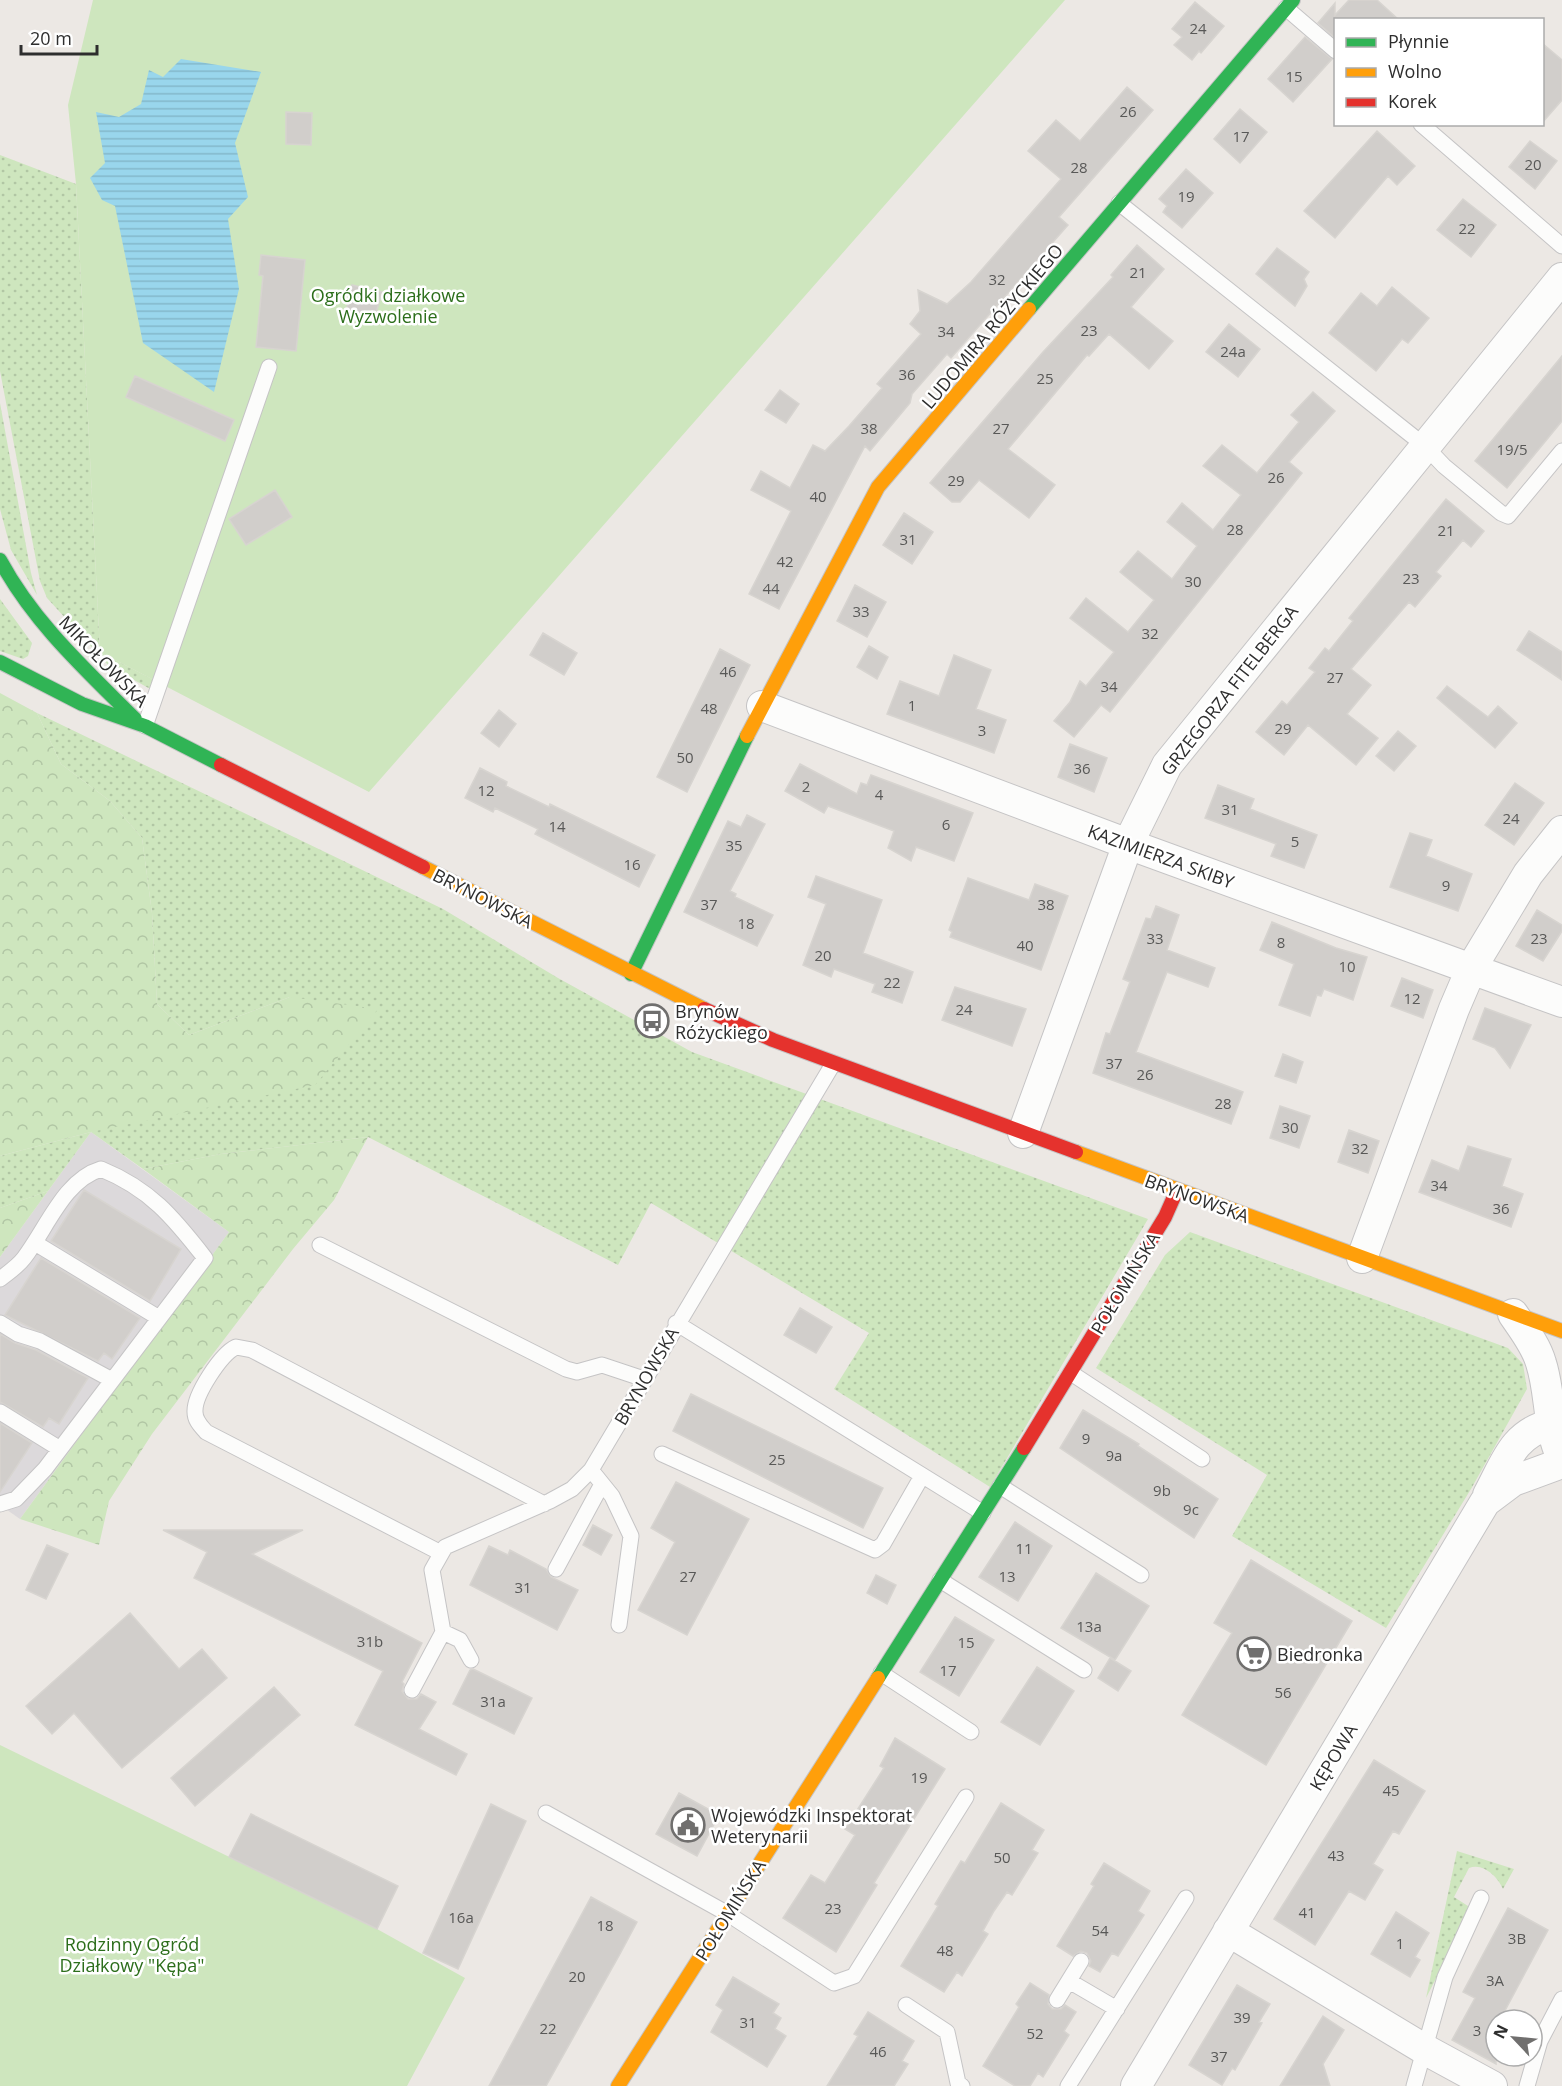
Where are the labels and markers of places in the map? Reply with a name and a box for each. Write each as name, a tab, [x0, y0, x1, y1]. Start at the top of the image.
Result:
place label: Brynów Różyckiego	[675, 999, 768, 1044]
bus stop icon: Brynów Różyckiego	[634, 1003, 670, 1039]
supermarket icon: Biedronka	[1236, 1636, 1272, 1672]
place label: Biedronka	[1277, 1642, 1363, 1666]
place label: Wojewódzki Inspektorat Weterynarii	[711, 1803, 912, 1848]
public building icon: Wojewódzki Inspektorat Weterynarii	[670, 1807, 706, 1843]

